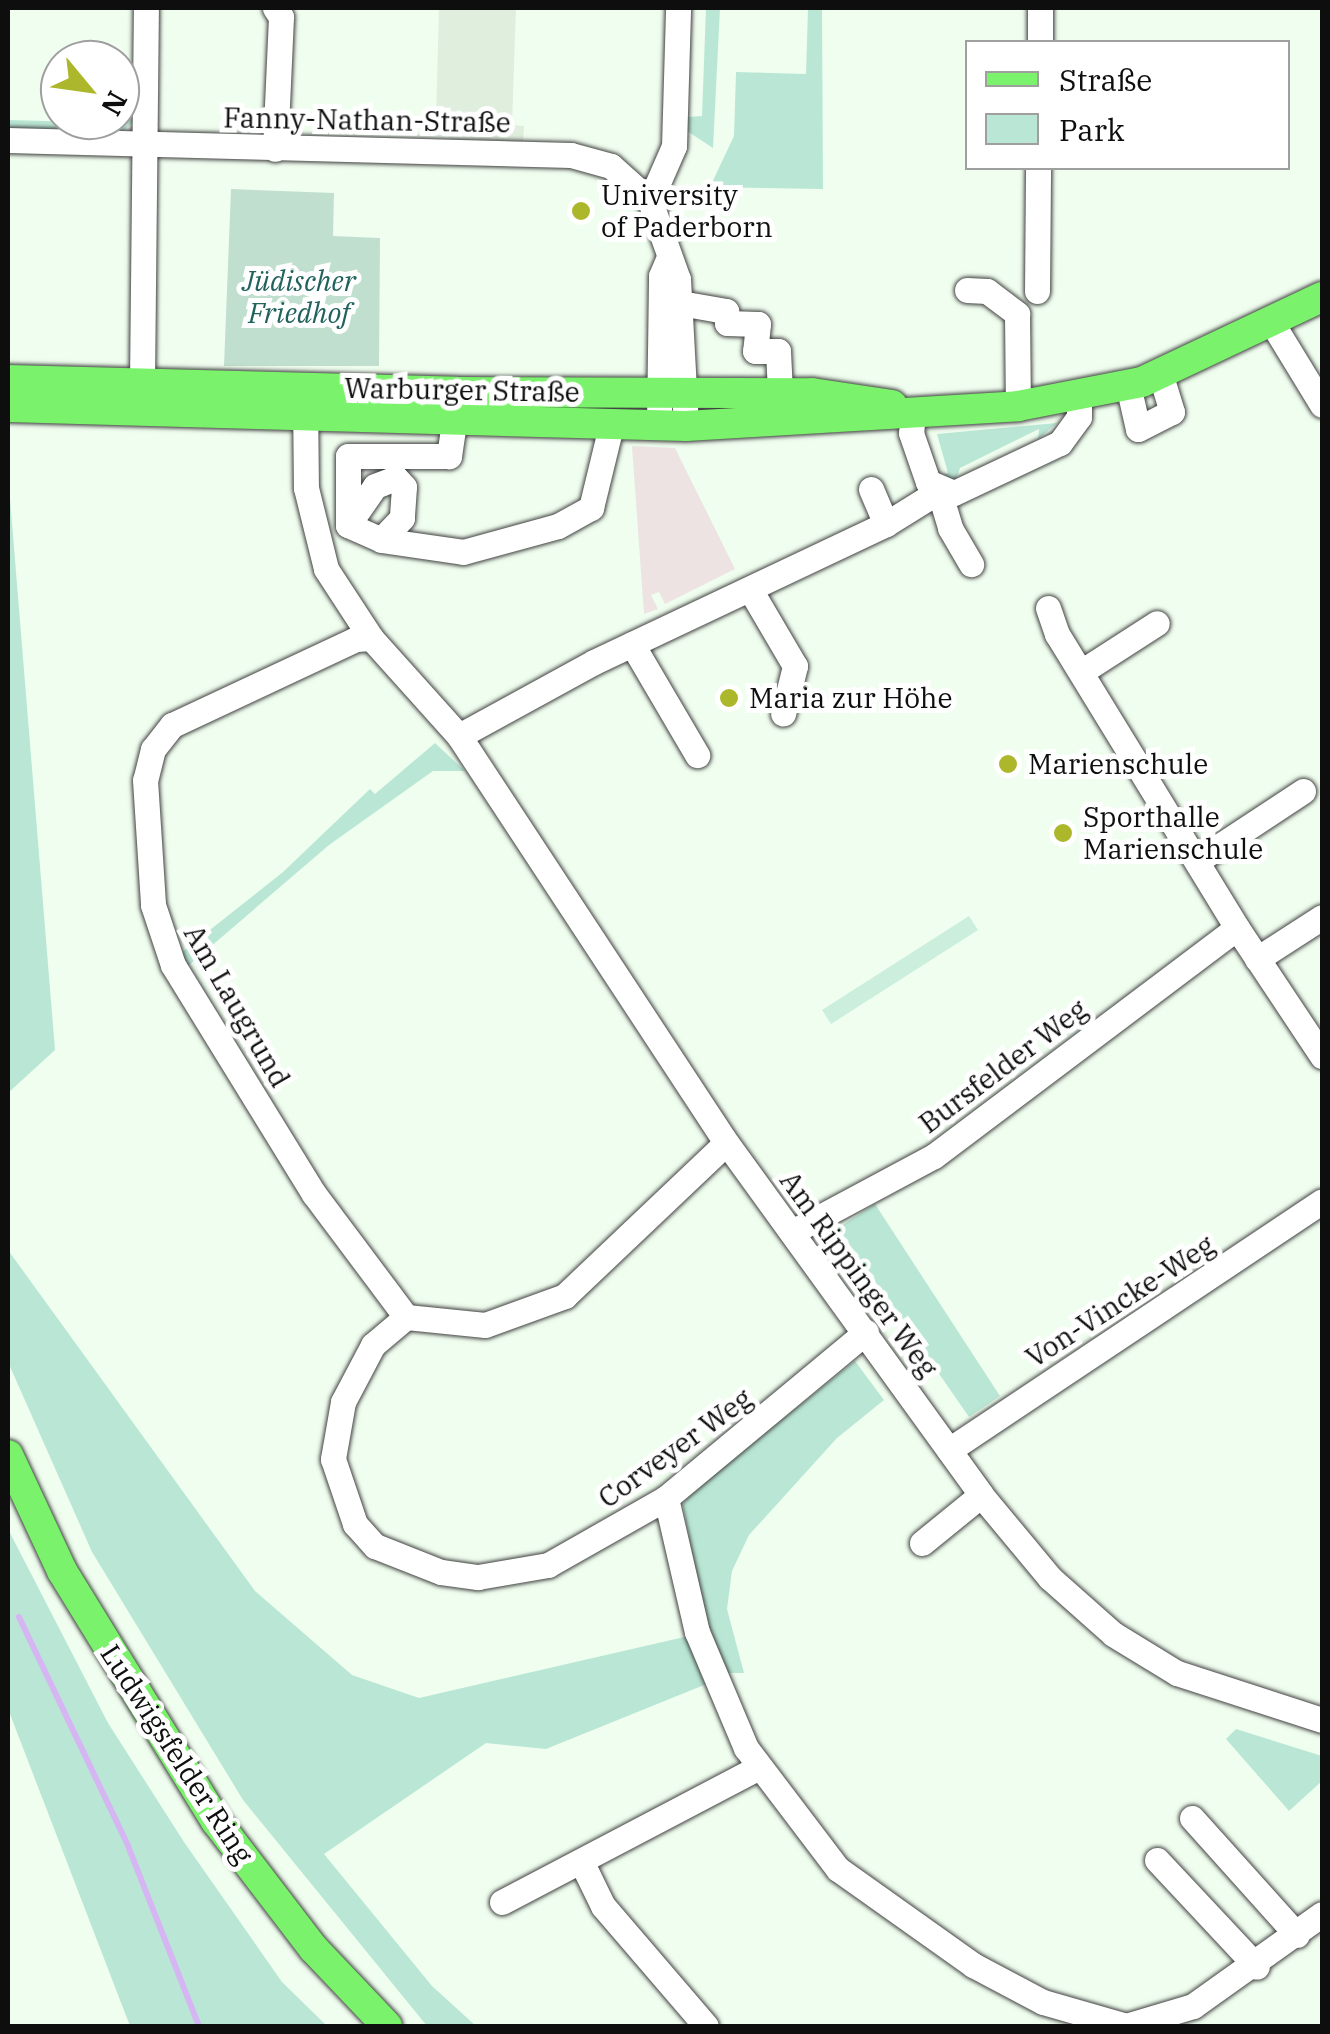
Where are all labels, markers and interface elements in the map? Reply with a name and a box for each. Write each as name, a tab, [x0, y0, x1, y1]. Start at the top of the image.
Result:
north arrow	[40, 40, 140, 140]
legend	[965, 40, 1290, 170]
text: Straße	[1059, 60, 1152, 99]
text: N	[93, 85, 136, 122]
street label: Fanny-Nathan-Straße	[223, 101, 511, 139]
text: Park	[1059, 110, 1125, 149]
place label: University of Paderborn	[601, 178, 773, 244]
marker: University of Paderborn	[570, 200, 592, 222]
park label: Jüdischer Friedhof	[242, 264, 356, 330]
street label: Warburger Straße	[344, 371, 580, 409]
place label: Maria zur Höhe	[749, 681, 952, 715]
marker: Maria zur Höhe	[718, 687, 740, 709]
place label: Marienschule	[1028, 747, 1208, 781]
marker: Marienschule	[997, 753, 1019, 775]
place label: Sporthalle Marienschule	[1083, 800, 1263, 866]
marker: Sporthalle Marienschule	[1052, 822, 1074, 844]
street label: Am Laugrund	[177, 919, 297, 1093]
street label: Bursfelder Weg	[912, 992, 1094, 1140]
street label: Am Rippinger Weg	[773, 1165, 945, 1383]
street label: Von-Vincke-Weg	[1020, 1228, 1220, 1374]
street label: Corveyer Weg	[592, 1381, 758, 1515]
street label: Ludwigsfelder Ring	[94, 1638, 260, 1870]

